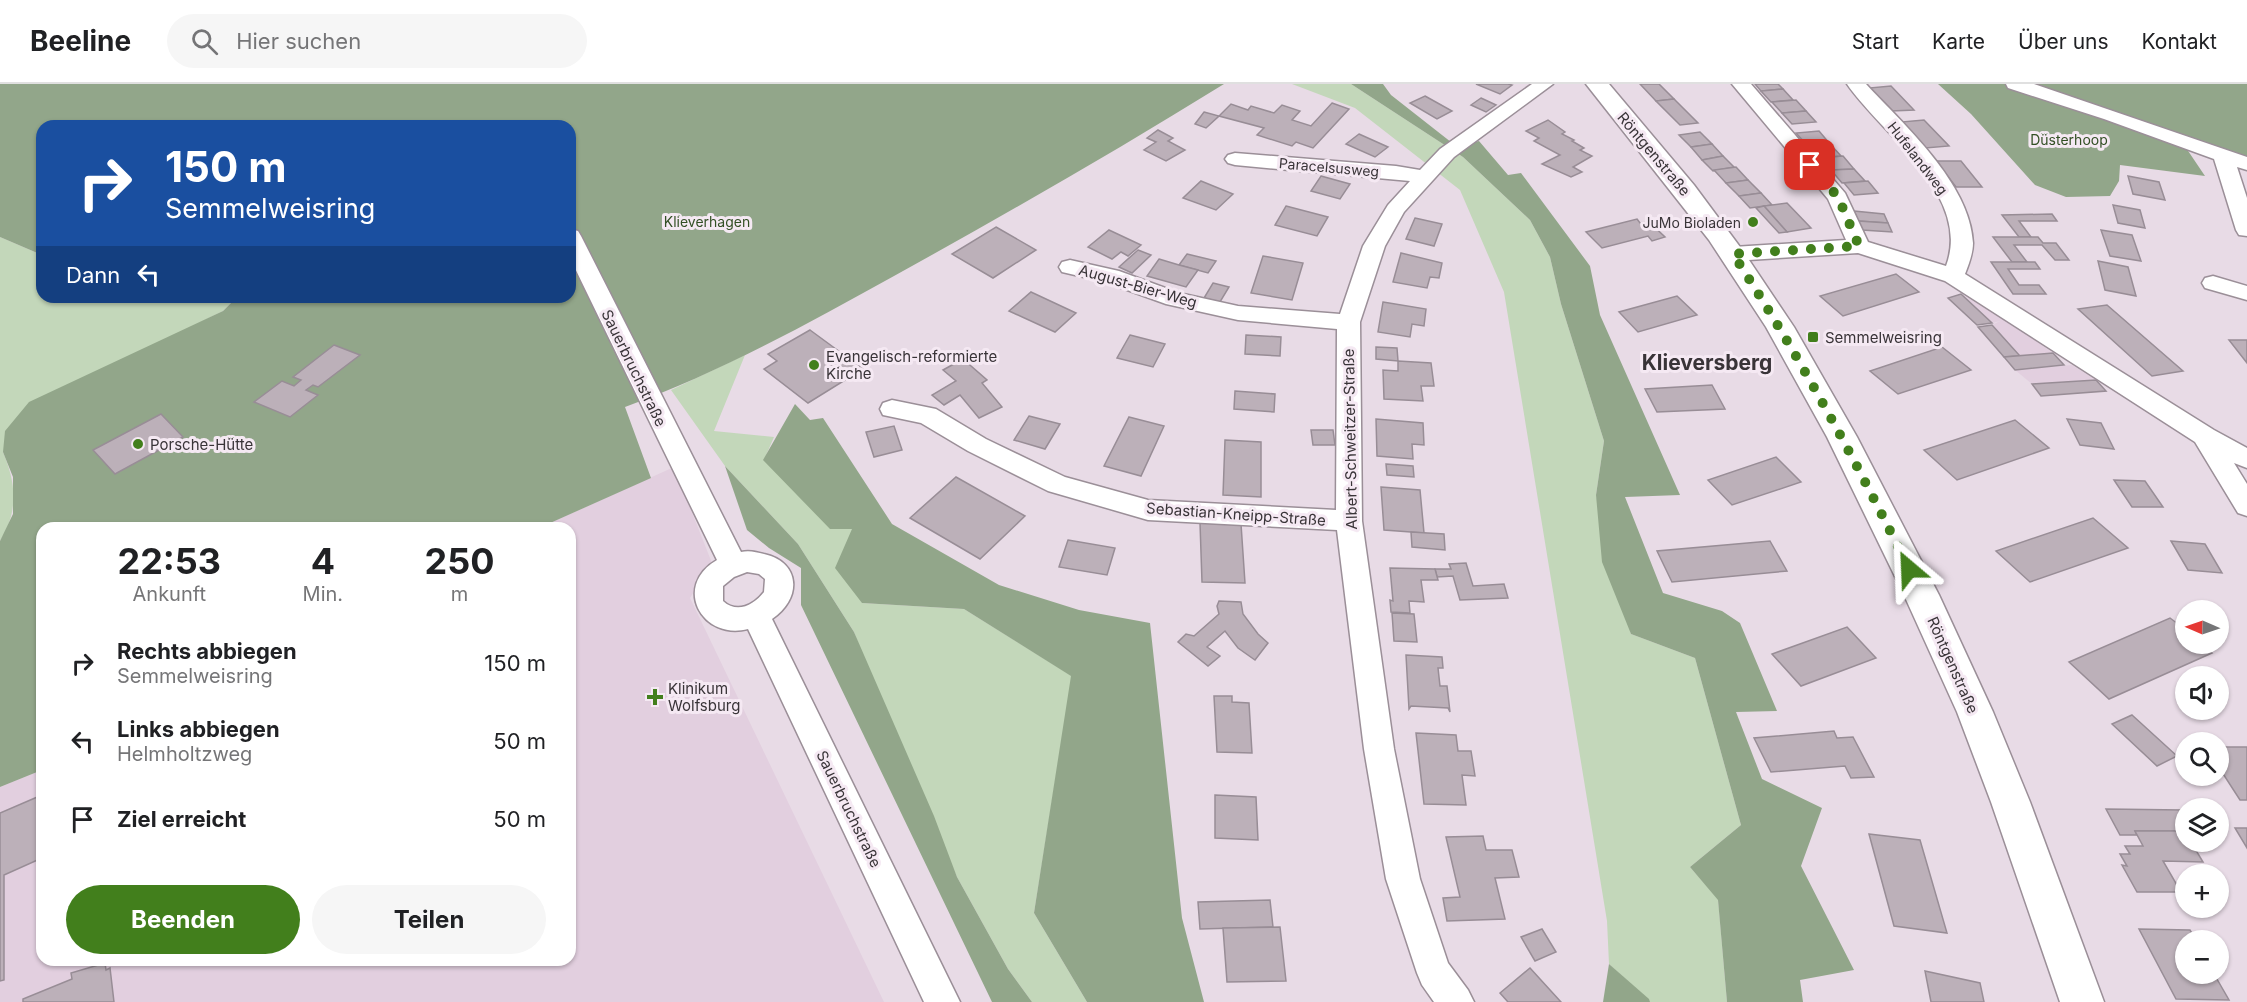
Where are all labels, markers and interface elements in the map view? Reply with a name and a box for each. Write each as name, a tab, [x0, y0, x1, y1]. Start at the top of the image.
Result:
search box	[167, 14, 587, 68]
text: Beeline	[30, 24, 131, 58]
icon: search	[188, 25, 221, 58]
text: Hier suchen	[236, 28, 361, 54]
text: Start	[1852, 29, 1899, 54]
text: Karte	[1932, 29, 1985, 54]
text: Über uns	[2018, 29, 2109, 54]
text: Kontakt	[2142, 29, 2217, 54]
street label: Röntgenstraße	[1613, 108, 1695, 200]
street label: Hufelandweg	[1884, 118, 1952, 198]
park label: Düsterhoop	[2030, 131, 2108, 148]
pin	[1784, 139, 1835, 190]
text: 150 m	[165, 141, 287, 192]
icon: right	[66, 144, 144, 222]
icon: arrive	[1793, 148, 1826, 181]
street label: Paracelsusweg	[1278, 154, 1380, 180]
text: Semmelweisring	[165, 192, 375, 225]
park label: Klieverhagen	[664, 213, 750, 230]
place label: JuMo Bioladen	[1643, 214, 1741, 231]
marker: JuMo Bioladen	[1746, 215, 1760, 229]
icon: left	[132, 258, 165, 291]
street label: August-Bier-Weg	[1077, 260, 1199, 312]
text: Dann	[66, 262, 120, 288]
street label: Sauerbruchstraße	[597, 307, 671, 429]
place label: Semmelweisring	[1825, 328, 1942, 347]
marker: Semmelweisring	[1806, 330, 1820, 344]
place label: Evangelisch-reformierte Kirche	[826, 347, 997, 383]
street label: Albert-Schweitzer-Straße	[1339, 348, 1361, 530]
district label: Klieversberg	[1642, 350, 1772, 375]
marker: Evangelisch-reformierte Kirche	[807, 358, 821, 372]
place label: Porsche-Hütte	[150, 435, 253, 454]
marker: Porsche-Hütte	[131, 437, 145, 451]
street label: Sebastian-Kneipp-Straße	[1146, 498, 1326, 530]
position arrow	[1877, 537, 1941, 601]
text: 22:53	[117, 539, 221, 583]
text: 4	[311, 539, 335, 583]
text: 250	[425, 539, 495, 583]
text: Ankunft	[133, 582, 206, 606]
text: Min.	[303, 582, 343, 606]
text: m	[451, 582, 468, 606]
north arrow	[2175, 600, 2229, 654]
map controls	[2175, 600, 2229, 984]
street label: Röntgenstraße	[1923, 614, 1983, 716]
text: Rechts abbiegen	[117, 638, 297, 664]
icon: right	[66, 647, 99, 680]
text: 150 m	[484, 650, 546, 676]
text: Semmelweisring	[117, 664, 273, 688]
button: sound	[2175, 666, 2229, 720]
place label: Klinikum Wolfsburg	[668, 679, 740, 715]
marker: Klinikum Wolfsburg	[646, 688, 664, 706]
text: Links abbiegen	[117, 716, 280, 742]
icon: left	[66, 725, 99, 758]
text: 50 m	[493, 728, 546, 754]
button: search	[2175, 732, 2229, 786]
text: Helmholtzweg	[117, 742, 252, 766]
street label: Sauerbruchstraße	[812, 748, 886, 870]
button: layers	[2175, 798, 2229, 852]
icon: arrive	[66, 803, 99, 836]
text: Ziel erreicht	[117, 806, 246, 832]
text: 50 m	[493, 806, 546, 832]
button: +	[2175, 864, 2229, 918]
button: Beenden	[66, 885, 300, 954]
button: Teilen	[312, 885, 546, 954]
button: −	[2175, 930, 2229, 984]

